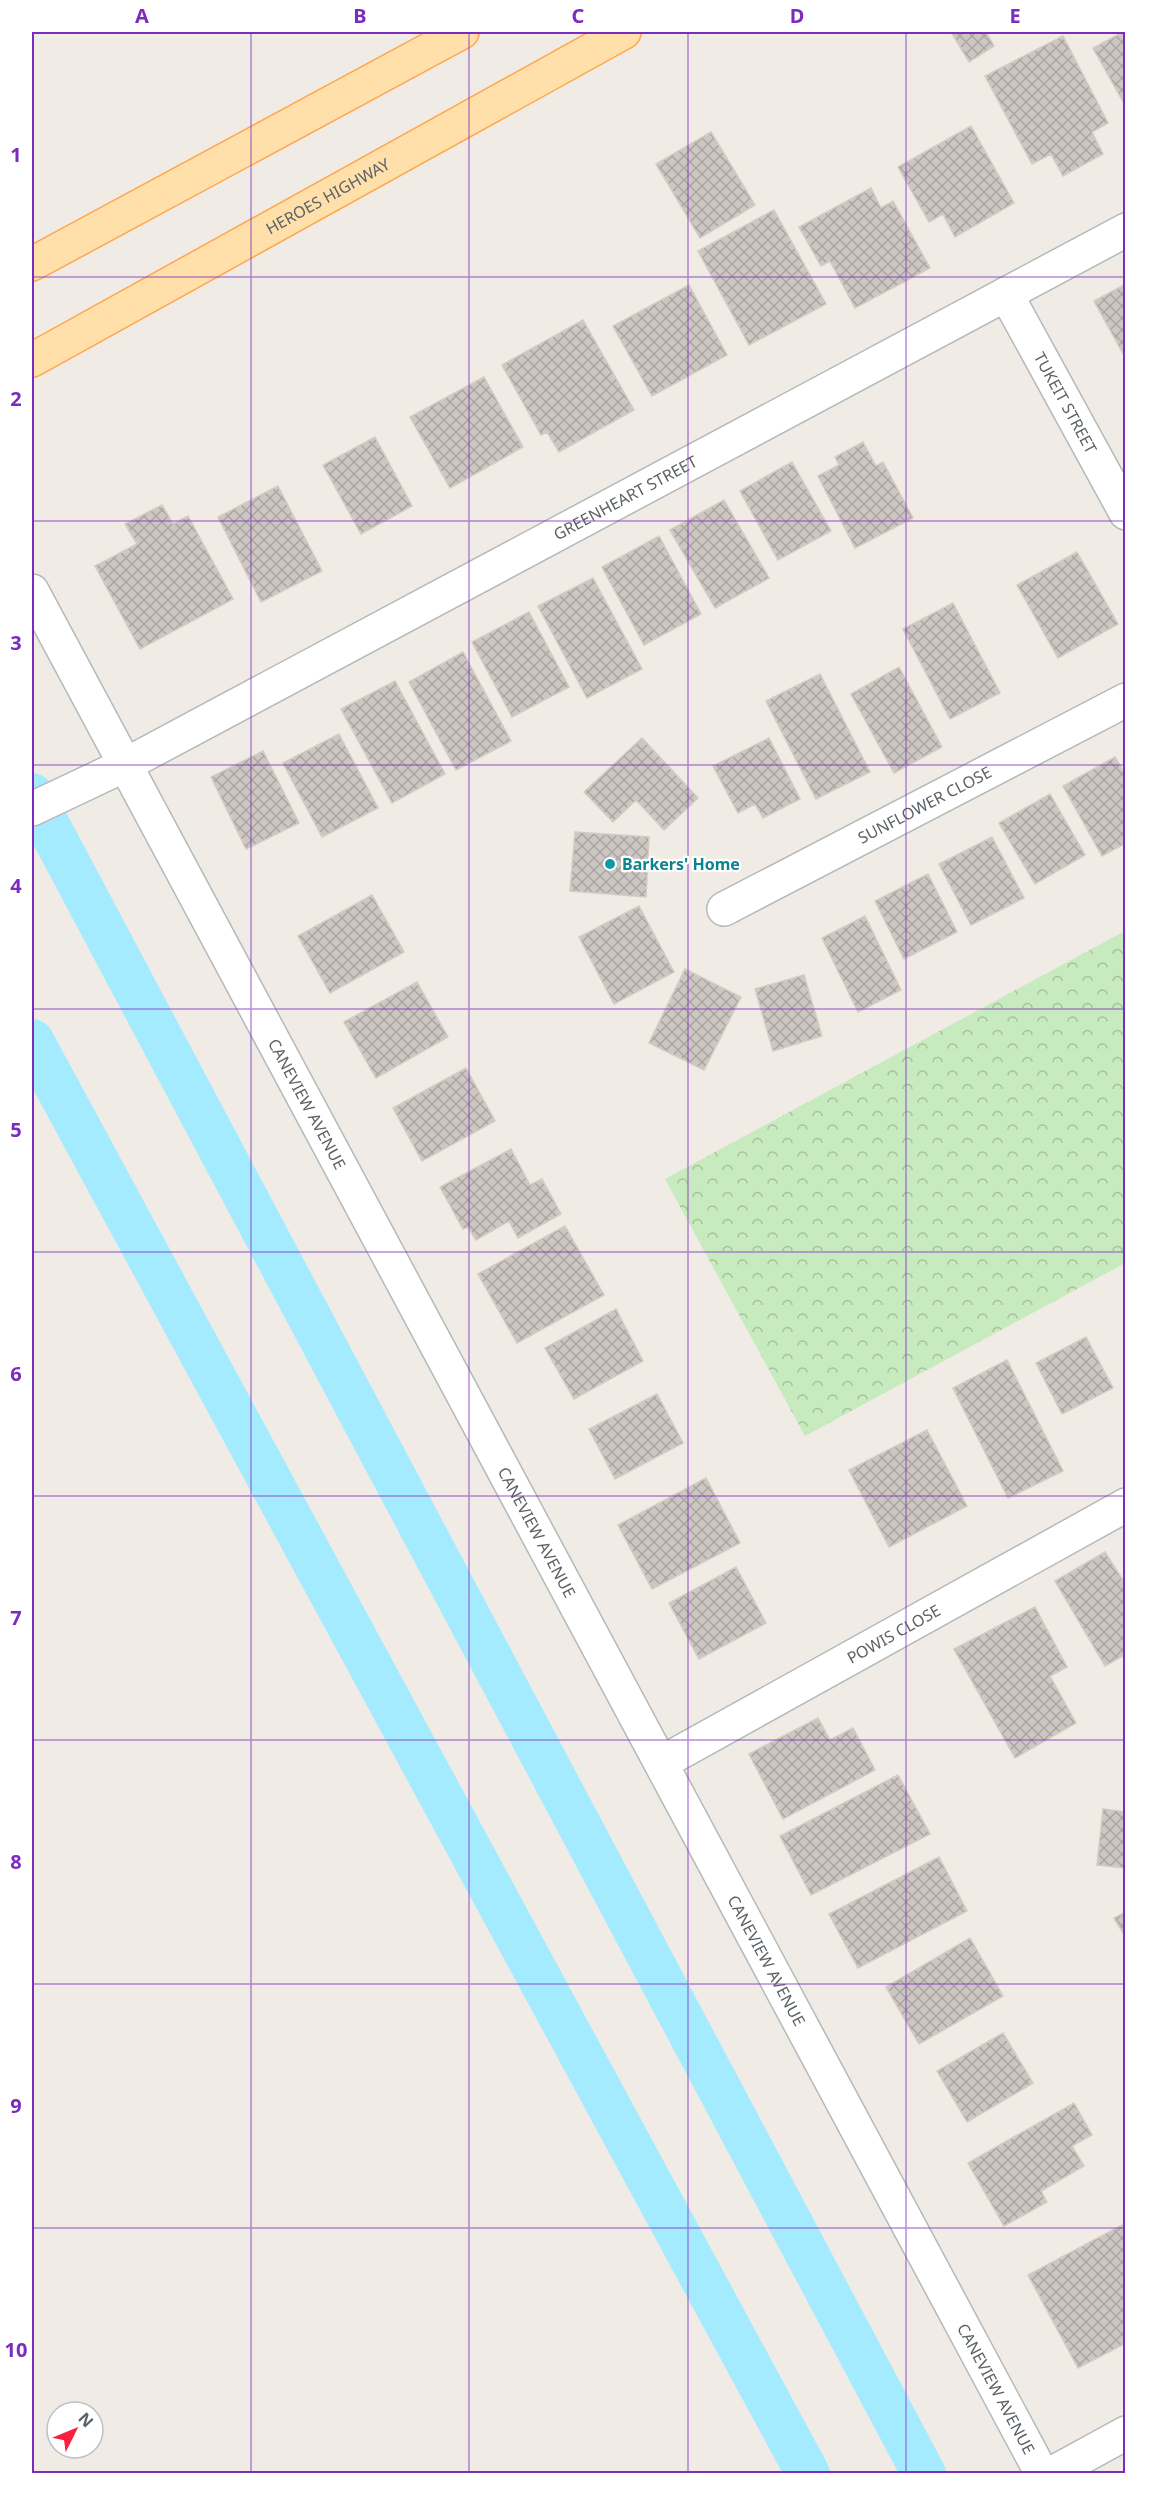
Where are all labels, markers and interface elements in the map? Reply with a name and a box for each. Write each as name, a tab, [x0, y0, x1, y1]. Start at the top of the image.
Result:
text: A	[135, 2, 149, 29]
text: B	[353, 2, 367, 29]
text: C	[572, 2, 585, 29]
text: D	[790, 2, 804, 29]
text: E	[1009, 2, 1021, 29]
text: 1	[10, 141, 22, 168]
street label: HEROES HIGHWAY	[262, 153, 394, 239]
street label: TUKEIT STREET	[1029, 348, 1102, 457]
text: 2	[10, 385, 22, 412]
street label: GREENHEART STREET	[549, 450, 701, 545]
text: 3	[10, 629, 22, 656]
street label: SUNFLOWER CLOSE	[854, 761, 995, 849]
place label: Barkers' Home	[622, 853, 740, 875]
marker: Barkers' Home	[603, 857, 617, 871]
text: 4	[10, 872, 22, 899]
street label: CANEVIEW AVENUE	[263, 1035, 351, 1173]
text: 5	[10, 1116, 22, 1143]
text: 6	[10, 1360, 22, 1387]
street label: CANEVIEW AVENUE	[493, 1463, 581, 1601]
street label: POWIS CLOSE	[843, 1599, 944, 1669]
text: 7	[10, 1604, 22, 1631]
text: 8	[10, 1848, 22, 1875]
street label: CANEVIEW AVENUE	[722, 1891, 811, 2030]
text: 9	[10, 2092, 22, 2119]
street label: CANEVIEW AVENUE	[952, 2319, 1040, 2458]
text: 10	[5, 2336, 27, 2363]
north arrow	[45, 2400, 105, 2460]
text: N	[73, 2408, 98, 2432]

